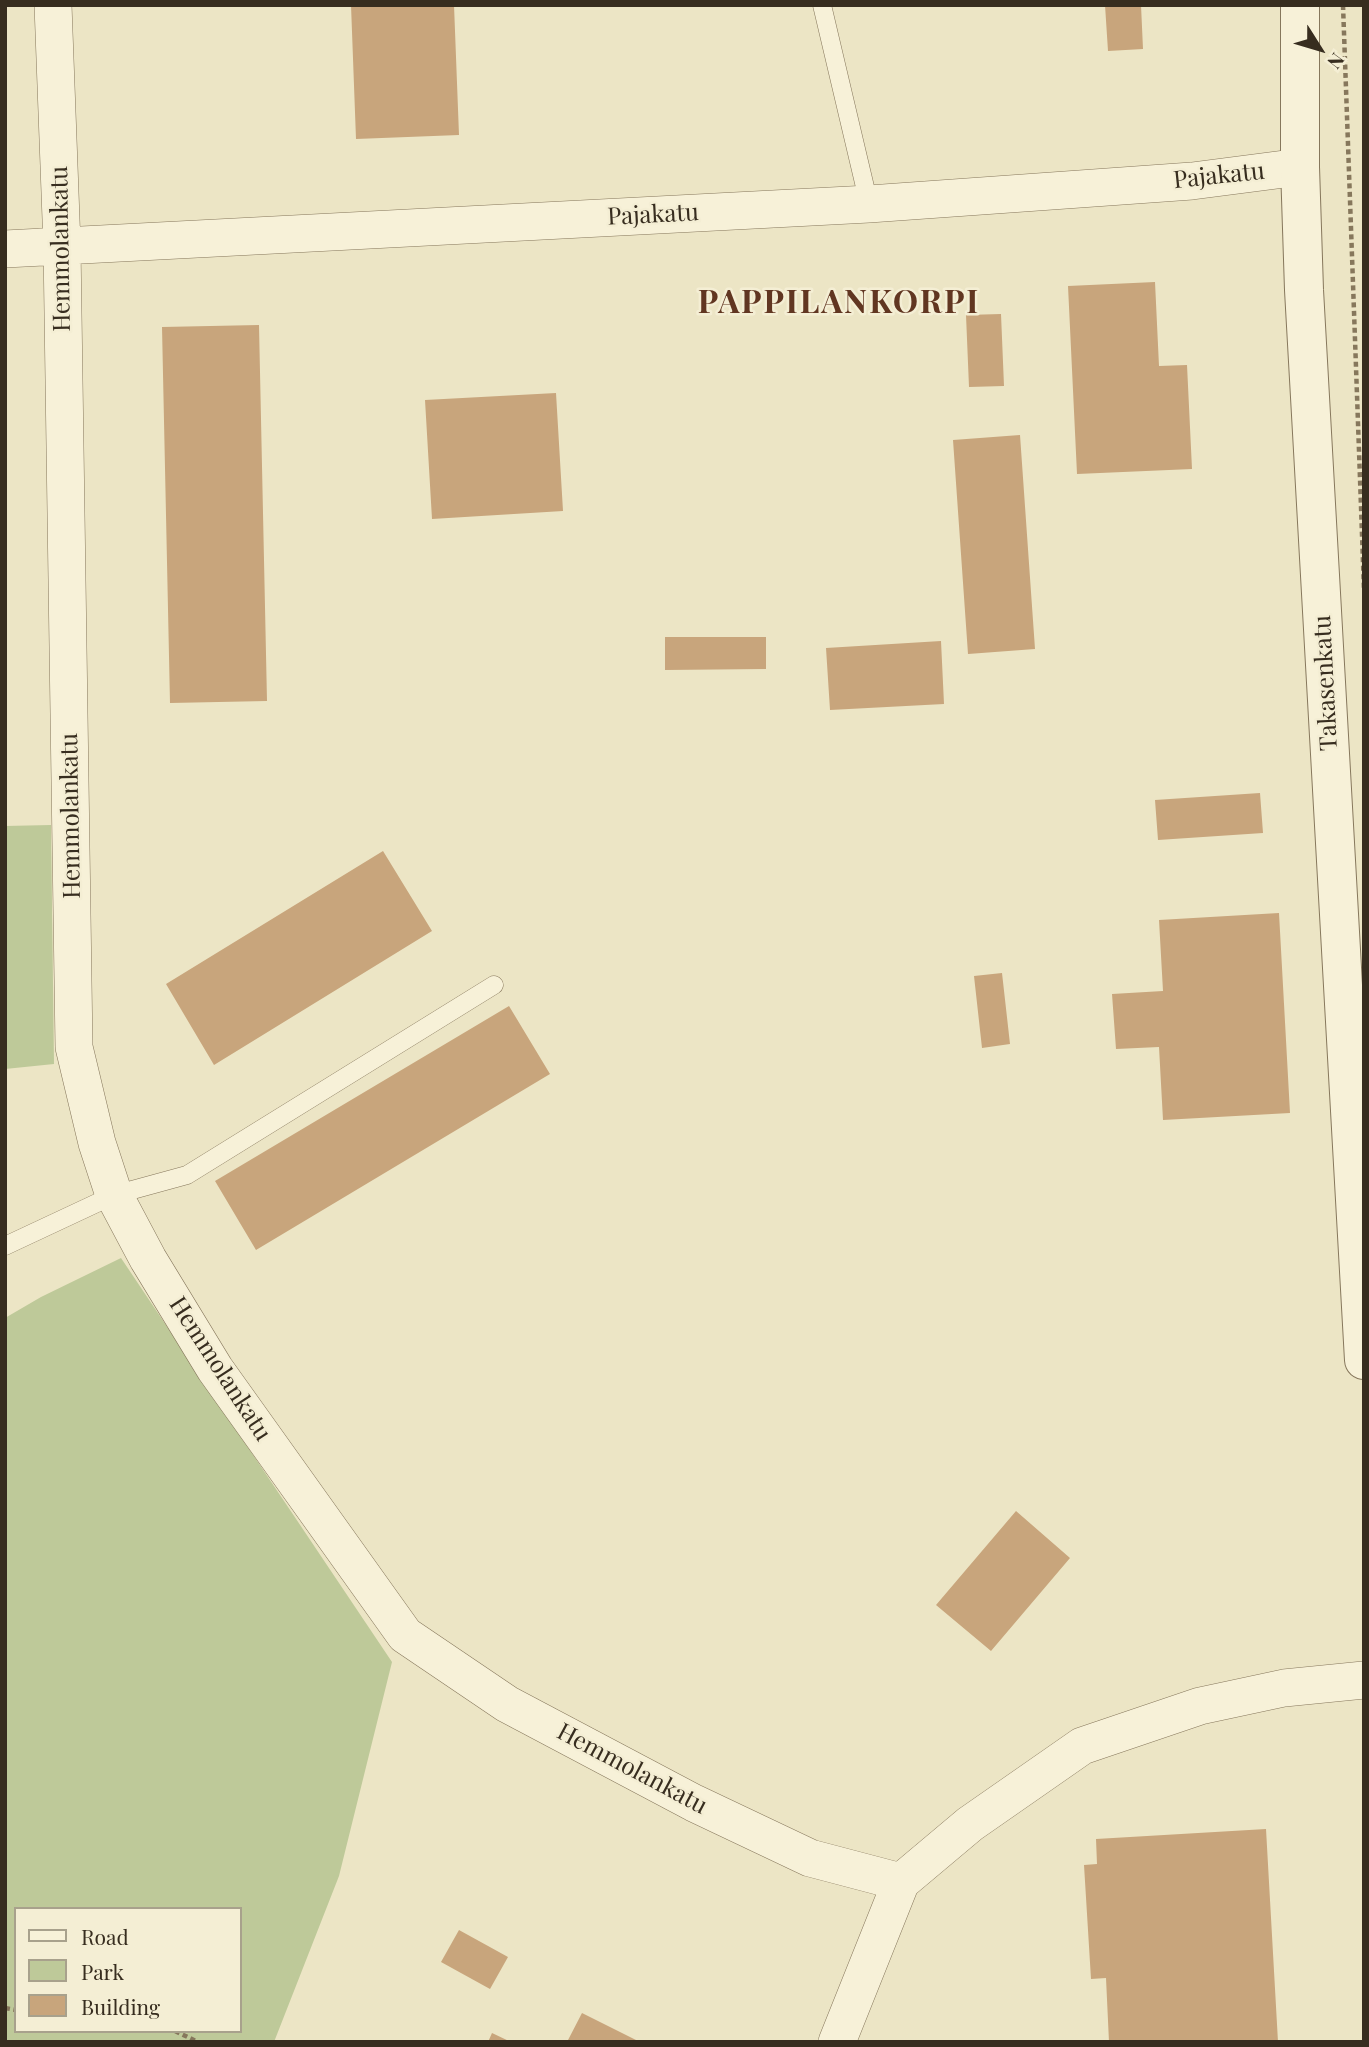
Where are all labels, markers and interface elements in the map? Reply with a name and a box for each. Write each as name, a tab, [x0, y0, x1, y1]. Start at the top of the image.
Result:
north arrow	[1285, 14, 1355, 84]
text: N	[1322, 48, 1351, 75]
street label: Pajakatu	[1172, 157, 1266, 195]
street label: Hemmolankatu	[45, 166, 77, 332]
street label: Pajakatu	[607, 198, 699, 232]
district label: PAPPILANKORPI	[699, 284, 979, 322]
street label: Takasenkatu	[1308, 614, 1344, 752]
street label: Hemmolankatu	[55, 733, 87, 899]
street label: Hemmolankatu	[163, 1292, 277, 1446]
street label: Hemmolankatu	[552, 1717, 712, 1821]
legend	[14, 1907, 242, 2033]
text: Road	[81, 1922, 129, 1950]
text: Park	[81, 1957, 124, 1985]
text: Building	[81, 1992, 160, 2020]

